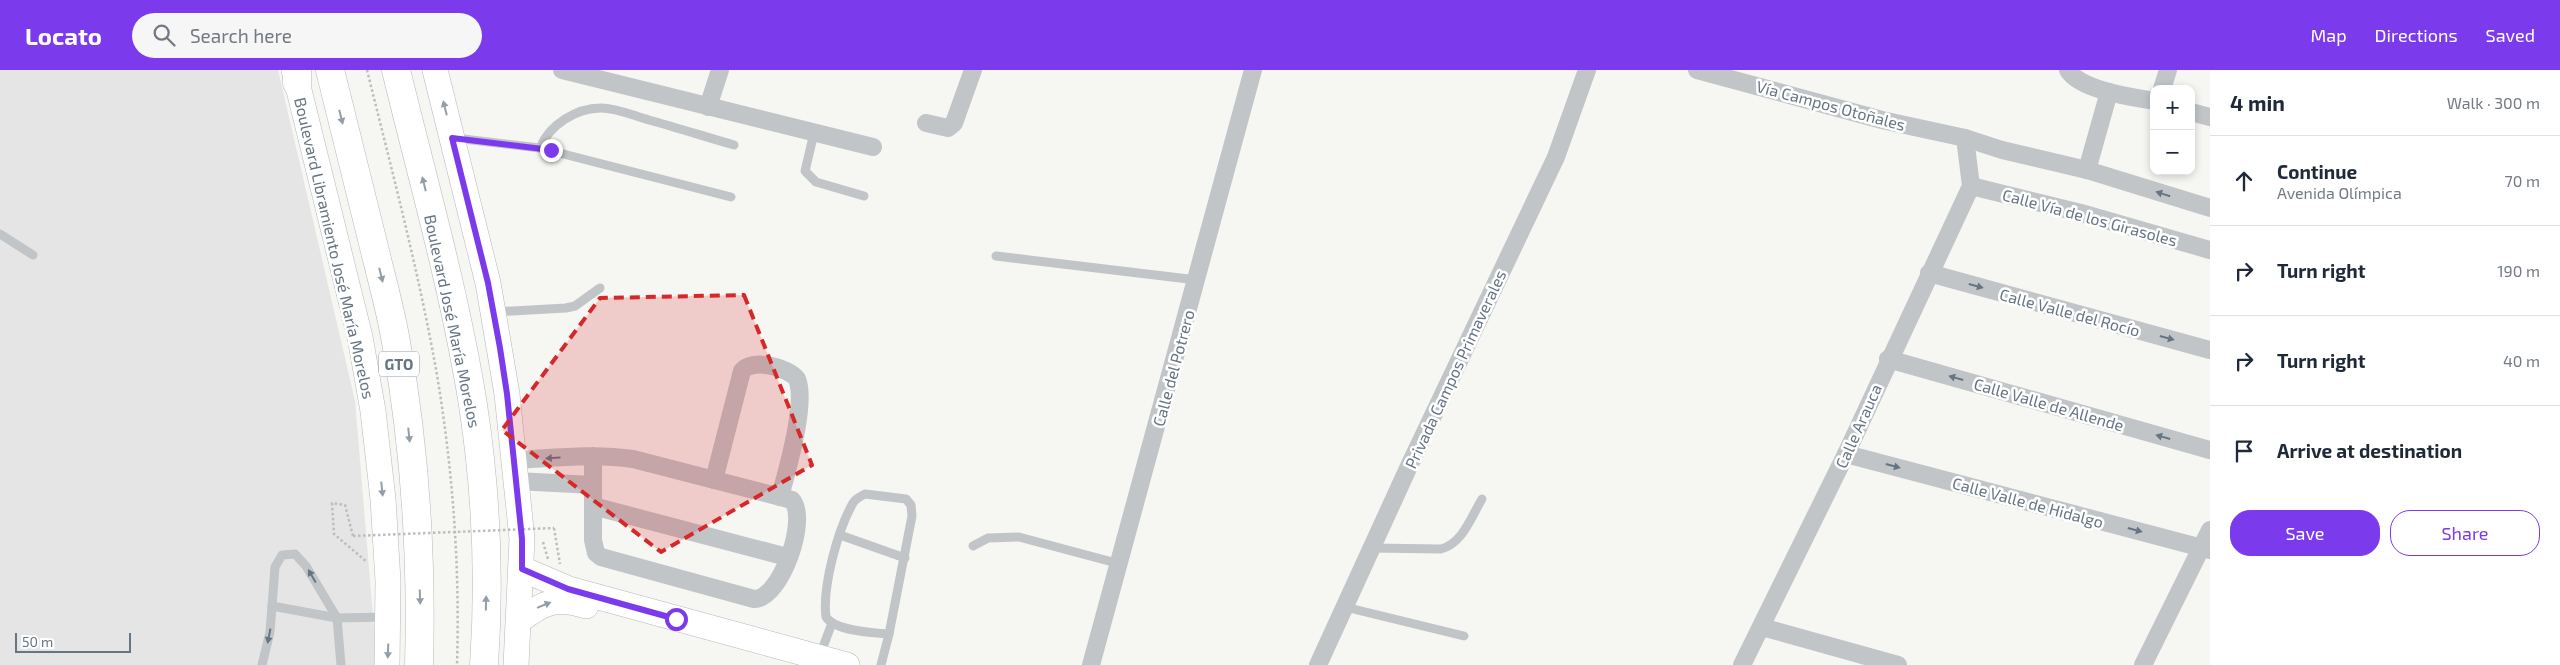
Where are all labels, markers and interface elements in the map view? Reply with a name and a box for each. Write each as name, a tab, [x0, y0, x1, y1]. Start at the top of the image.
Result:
search box	[132, 13, 482, 58]
text: Locato	[25, 21, 102, 50]
icon: search	[150, 21, 178, 49]
text: Search here	[190, 24, 292, 47]
text: Map	[2310, 24, 2347, 46]
text: Directions	[2375, 24, 2458, 46]
text: Saved	[2486, 24, 2535, 46]
street label: Vía Campos Otoñales	[1754, 76, 1908, 134]
map controls	[2150, 85, 2195, 175]
button: +	[2150, 85, 2195, 130]
text: 4 min	[2230, 90, 2285, 115]
text: Walk · 300 m	[2447, 93, 2540, 112]
street label: Boulevard Libramiento José María Morelos	[291, 95, 379, 401]
one-way arrow	[441, 101, 449, 116]
one-way arrow	[338, 110, 346, 125]
button: −	[2150, 130, 2195, 175]
route end	[540, 139, 563, 162]
text: Continue	[2277, 160, 2357, 183]
icon: ahead	[2230, 167, 2258, 195]
text: 70 m	[2505, 171, 2540, 190]
one-way arrow	[420, 177, 428, 192]
text: Avenida Olímpica	[2277, 183, 2402, 202]
street label: Calle Vía de los Girasoles	[2001, 185, 2179, 249]
one-way arrow	[2156, 189, 2171, 197]
street label: Boulevard José María Morelos	[421, 213, 485, 429]
icon: right	[2230, 257, 2258, 285]
text: Turn right	[2277, 259, 2365, 282]
text: 190 m	[2497, 261, 2540, 280]
one-way arrow	[377, 267, 385, 283]
street label: Privada Campos Primaverales	[1401, 267, 1509, 471]
one-way arrow	[1969, 282, 1984, 290]
street label: Calle Valle del Rocío	[1998, 284, 2142, 340]
street label: Calle del Potrero	[1148, 308, 1198, 428]
one-way arrow	[2159, 335, 2174, 343]
icon: right	[2230, 347, 2258, 375]
text: Turn right	[2277, 349, 2365, 372]
text: 40 m	[2503, 351, 2540, 370]
road number: GTO	[379, 352, 419, 376]
one-way arrow	[1949, 374, 1964, 382]
street label: Calle Valle de Allende	[1972, 374, 2126, 434]
street label: Calle Arauca	[1831, 381, 1885, 471]
one-way arrow	[405, 427, 413, 443]
one-way arrow	[2156, 432, 2171, 440]
icon: arrive	[2230, 437, 2258, 465]
text: Arrive at destination	[2277, 439, 2462, 462]
one-way arrow	[545, 454, 561, 462]
one-way arrow	[1886, 462, 1901, 470]
street label: Calle Valle de Hidalgo	[1950, 473, 2106, 531]
one-way arrow	[378, 481, 386, 497]
button: Save	[2230, 510, 2380, 556]
button: Share	[2390, 510, 2540, 556]
one-way arrow	[2128, 526, 2143, 534]
one-way arrow	[308, 570, 317, 583]
one-way arrow	[416, 589, 424, 605]
one-way arrow	[482, 595, 490, 611]
one-way arrow	[537, 601, 552, 609]
route start	[665, 608, 688, 631]
one-way arrow	[264, 628, 272, 644]
scale bar	[15, 630, 131, 653]
text: 50 m	[22, 633, 53, 650]
one-way arrow	[383, 643, 391, 659]

